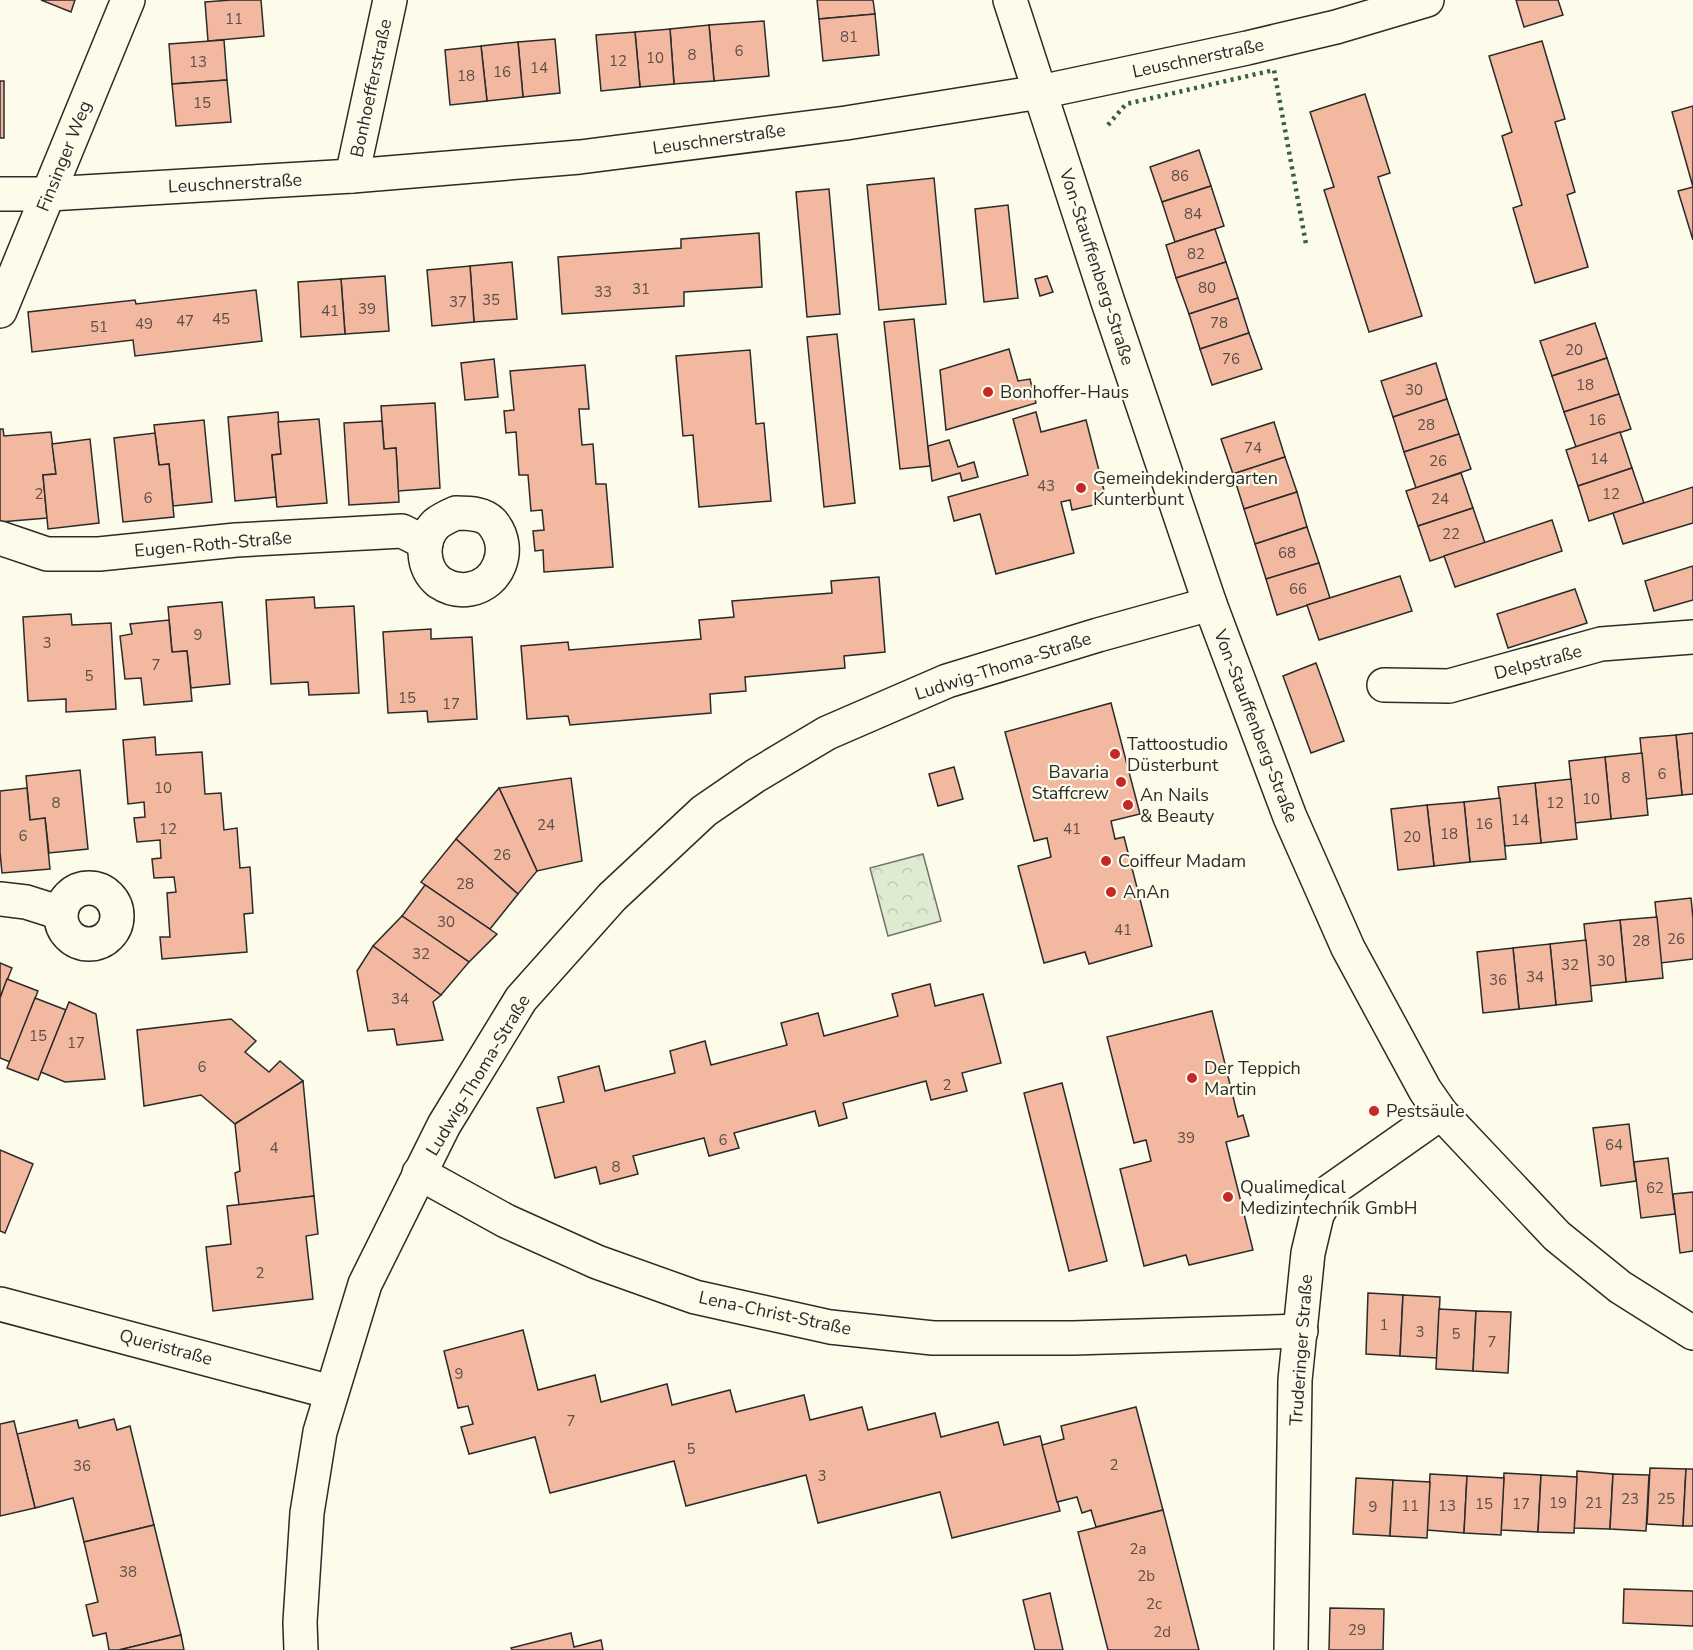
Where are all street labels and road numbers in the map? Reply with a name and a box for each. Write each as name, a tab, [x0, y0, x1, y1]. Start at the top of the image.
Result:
street label: Bonhoefferstraße	[345, 17, 397, 159]
street label: Leuschnerstraße	[1130, 32, 1266, 84]
street label: Finsinger Weg	[31, 97, 97, 215]
street label: Leuschnerstraße	[651, 118, 787, 160]
street label: Von-Stauffenberg-Straße	[1054, 165, 1140, 368]
street label: Leuschnerstraße	[167, 168, 303, 198]
street label: Eugen-Roth-Straße	[133, 525, 293, 563]
street label: Von-Stauffenberg-Straße	[1208, 625, 1304, 826]
street label: Ludwig-Thoma-Straße	[912, 626, 1094, 706]
street label: Delpstraße	[1491, 639, 1585, 685]
street label: Ludwig-Thoma-Straße	[420, 990, 536, 1160]
street label: Truderinger Straße	[1284, 1273, 1318, 1427]
street label: Lena-Christ-Straße	[696, 1285, 854, 1341]
street label: Queristraße	[117, 1323, 215, 1371]

